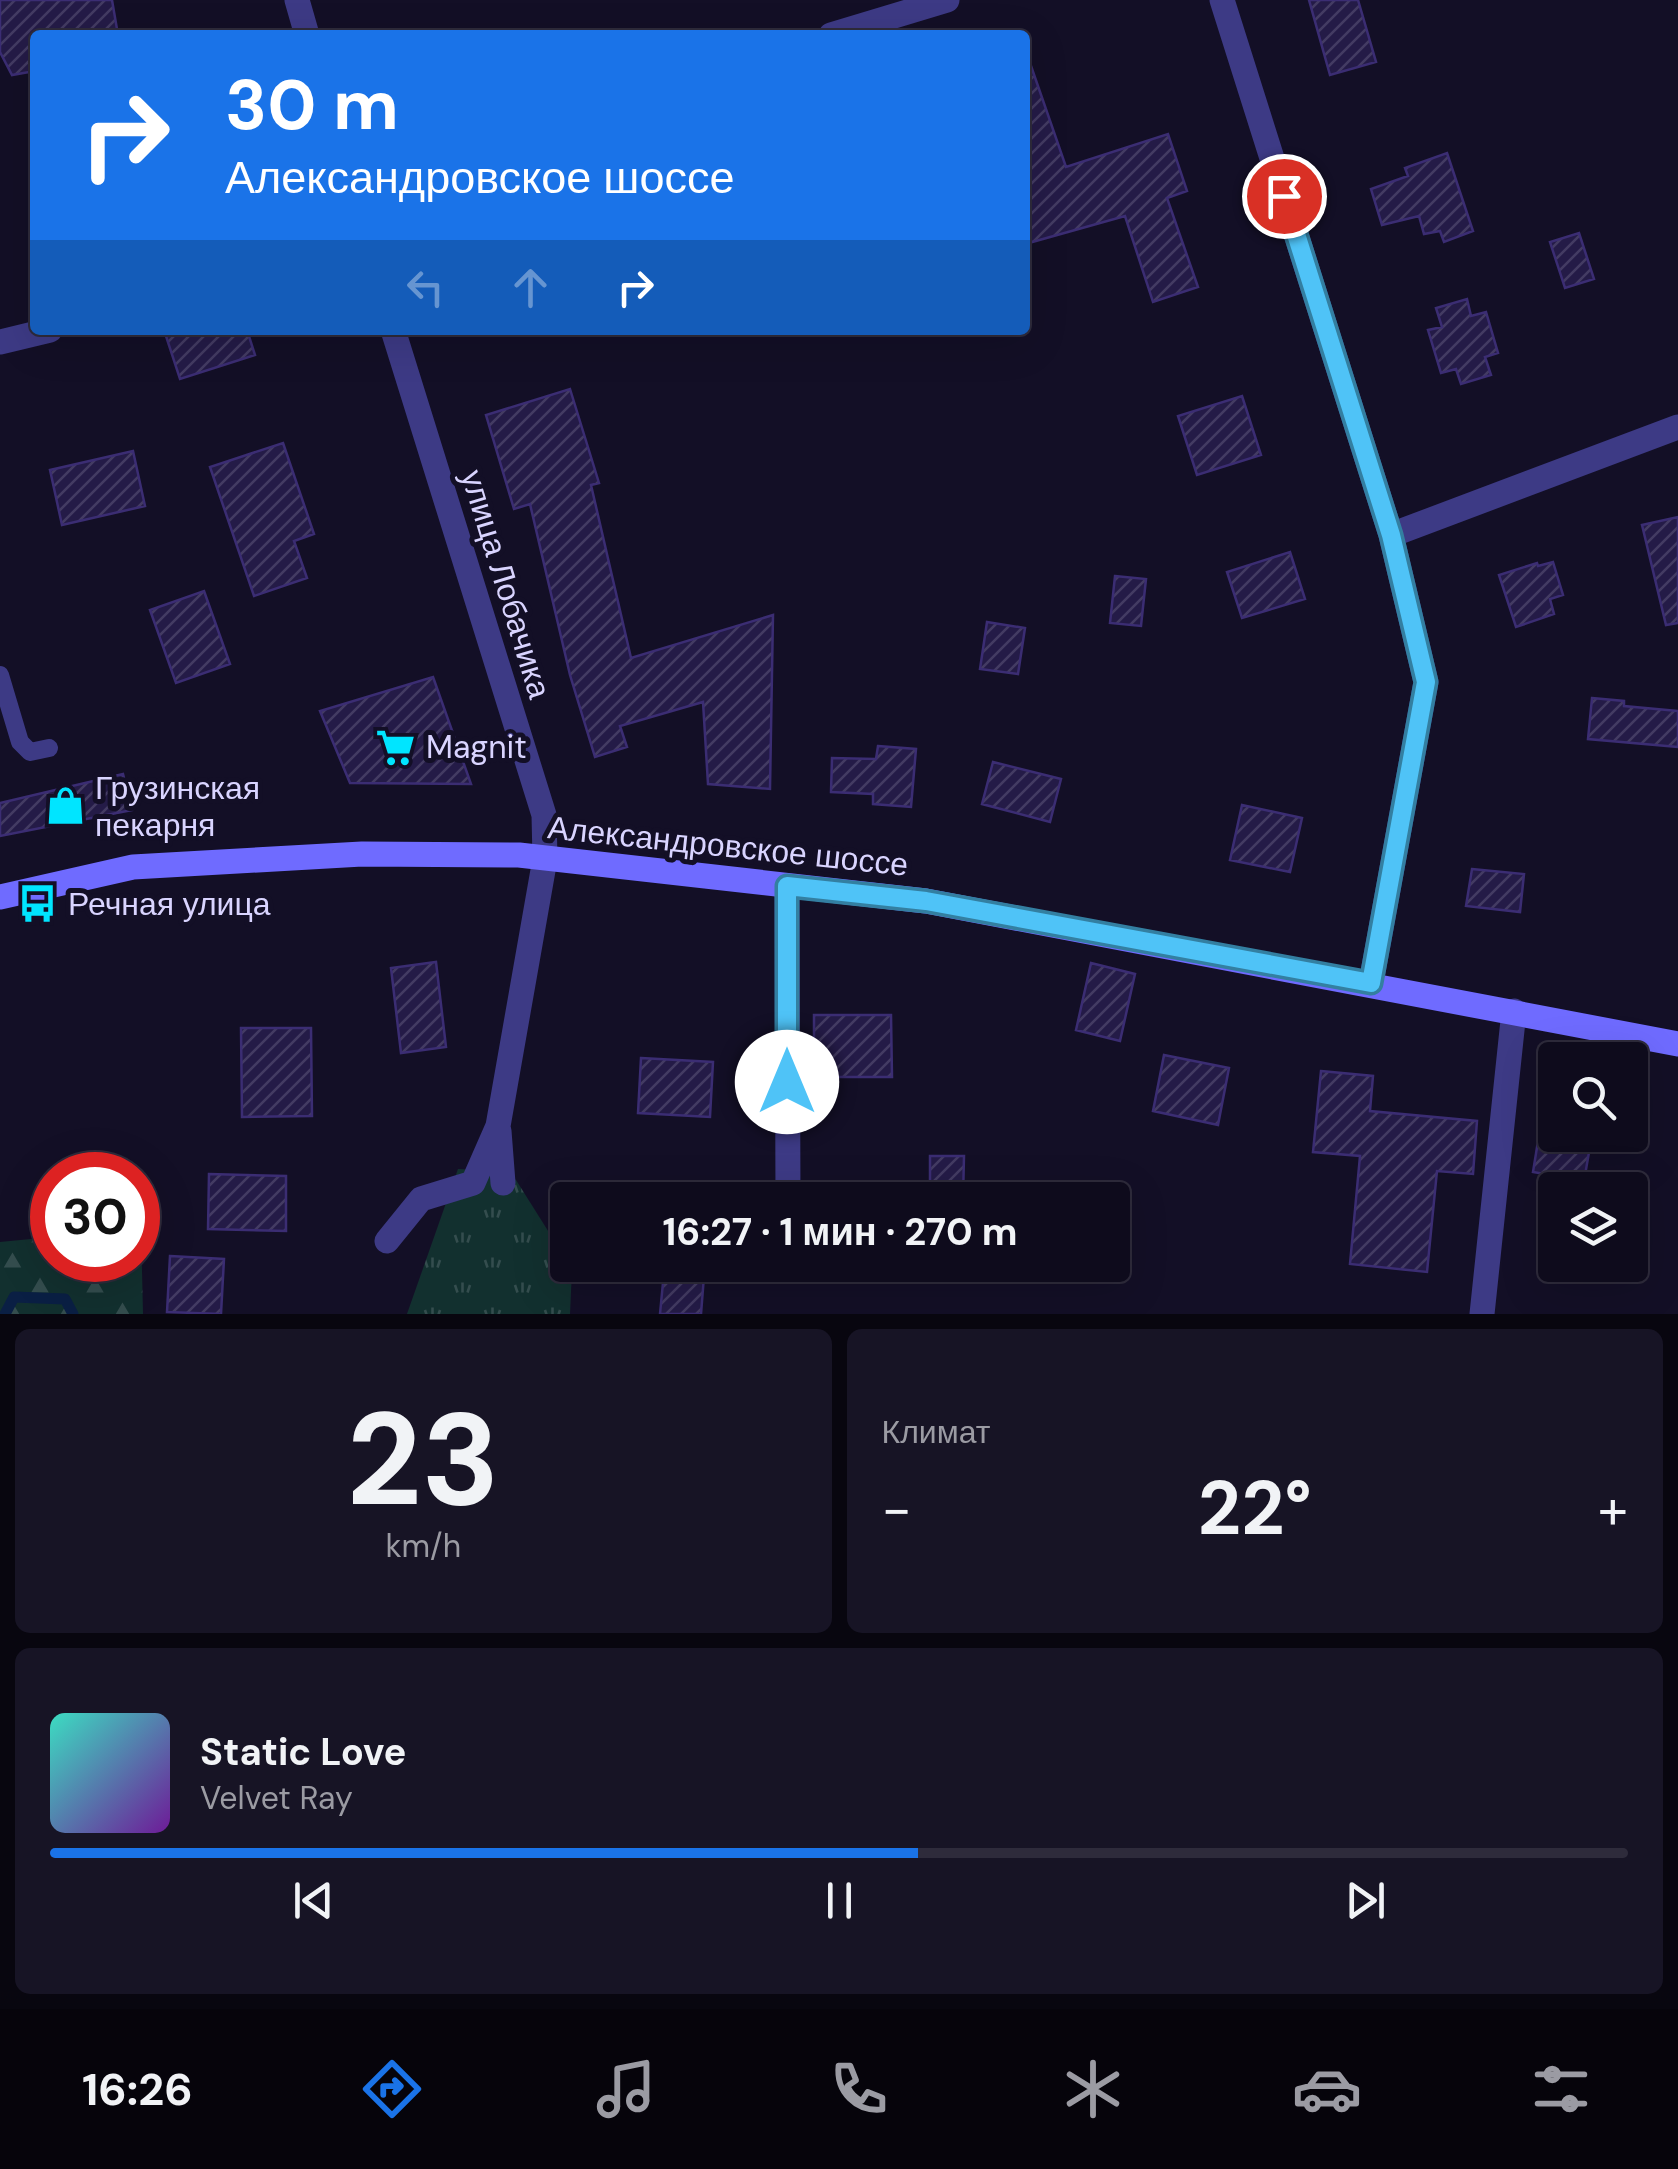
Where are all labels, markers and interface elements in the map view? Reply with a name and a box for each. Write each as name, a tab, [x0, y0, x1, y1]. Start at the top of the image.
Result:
text: 30 m	[225, 60, 399, 151]
icon: right	[60, 70, 190, 200]
text: Александровское шоссе	[225, 148, 734, 207]
pin	[1242, 154, 1327, 239]
icon: arrive	[1257, 169, 1312, 224]
icon: left	[398, 260, 453, 315]
icon: ahead	[503, 260, 558, 315]
icon: right	[608, 260, 663, 315]
street label: улица Лобачика	[451, 465, 561, 704]
supermarket icon: Magnit	[375, 726, 417, 768]
place label: Magnit	[426, 726, 527, 768]
place label: Грузинская пекарня	[95, 767, 260, 846]
shop icon: Грузинская пекарня	[44, 785, 86, 827]
street label: Александровское шоссе	[546, 806, 910, 886]
bus stop icon: Речная улица	[17, 883, 59, 925]
place label: Речная улица	[68, 883, 271, 925]
position arrow	[735, 1030, 839, 1134]
map controls	[1538, 1042, 1648, 1282]
button: search	[1538, 1042, 1648, 1152]
speed limit sign: 30	[30, 1152, 160, 1282]
button: layers	[1538, 1172, 1648, 1282]
text: 16:27 · 1 мин · 270 m	[663, 1207, 1017, 1257]
text: 23	[347, 1375, 500, 1544]
text: Климат	[882, 1411, 990, 1453]
text: 22°	[1198, 1460, 1312, 1557]
text: −	[882, 1473, 912, 1545]
text: +	[1598, 1473, 1628, 1545]
text: km/h	[385, 1525, 461, 1567]
text: Static Love	[200, 1727, 406, 1777]
text: Velvet Ray	[200, 1777, 353, 1819]
icon: previous	[286, 1873, 341, 1928]
icon: pause	[812, 1873, 867, 1928]
icon: next	[1338, 1873, 1393, 1928]
icon: directions	[357, 2054, 427, 2124]
icon: music	[591, 2054, 661, 2124]
icon: phone	[824, 2054, 894, 2124]
icon: climate	[1058, 2054, 1128, 2124]
icon: car	[1292, 2054, 1362, 2124]
icon: filters	[1526, 2054, 1596, 2124]
text: 16:26	[82, 2060, 193, 2119]

